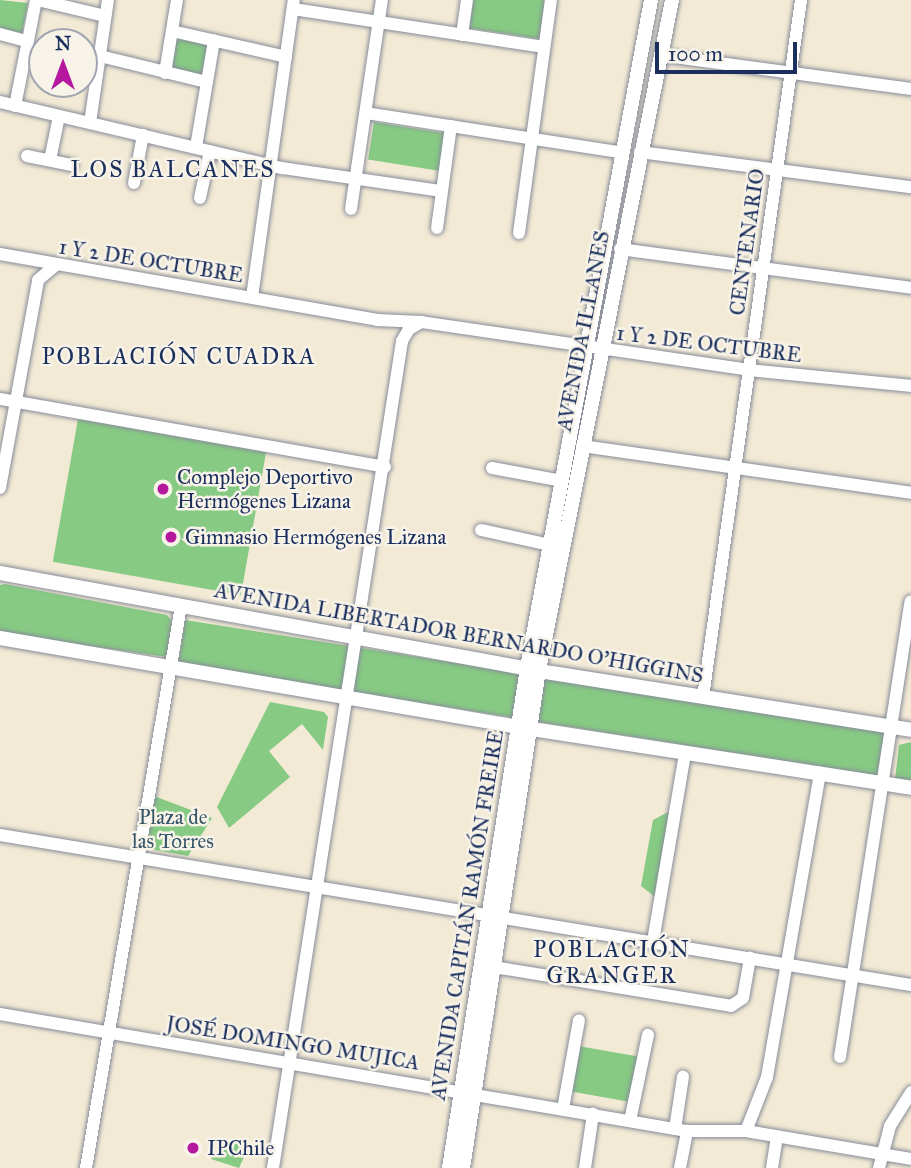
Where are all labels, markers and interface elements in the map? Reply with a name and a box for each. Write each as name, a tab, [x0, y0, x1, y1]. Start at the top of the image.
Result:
north arrow	[28, 28, 98, 98]
scale bar	[659, 28, 801, 72]
text: N	[55, 32, 71, 55]
text: 100 m	[668, 41, 723, 67]
district label: LOS BALCANES	[72, 155, 274, 183]
street label: CENTENARIO	[724, 167, 770, 317]
street label: AVENIDA ILLANES	[551, 229, 615, 433]
street label: 1 Y 2 DE OCTUBRE	[57, 234, 245, 288]
street label: 1 Y 2 DE OCTUBRE	[615, 320, 803, 368]
district label: POBLACIÓN CUADRA	[43, 342, 315, 370]
place label: Complejo Deportivo Hermógenes Lizana	[177, 464, 353, 514]
marker: Complejo Deportivo Hermógenes Lizana	[155, 481, 171, 497]
place label: Gimnasio Hermógenes Lizana	[185, 524, 446, 550]
marker: Gimnasio Hermógenes Lizana	[163, 529, 179, 545]
street label: AVENIDA LIBERTADOR BERNARDO O'HIGGINS	[212, 578, 706, 688]
street label: AVENIDA CAPITÁN RAMÓN FREIRE	[425, 728, 509, 1102]
park label: Plaza de las Torres	[132, 804, 214, 854]
district label: POBLACIÓN GRANGER	[534, 935, 690, 989]
street label: JOSÉ DOMINGO MUJICA	[165, 1011, 421, 1075]
place label: IPChile	[207, 1135, 274, 1161]
marker: IPChile	[185, 1140, 201, 1156]

